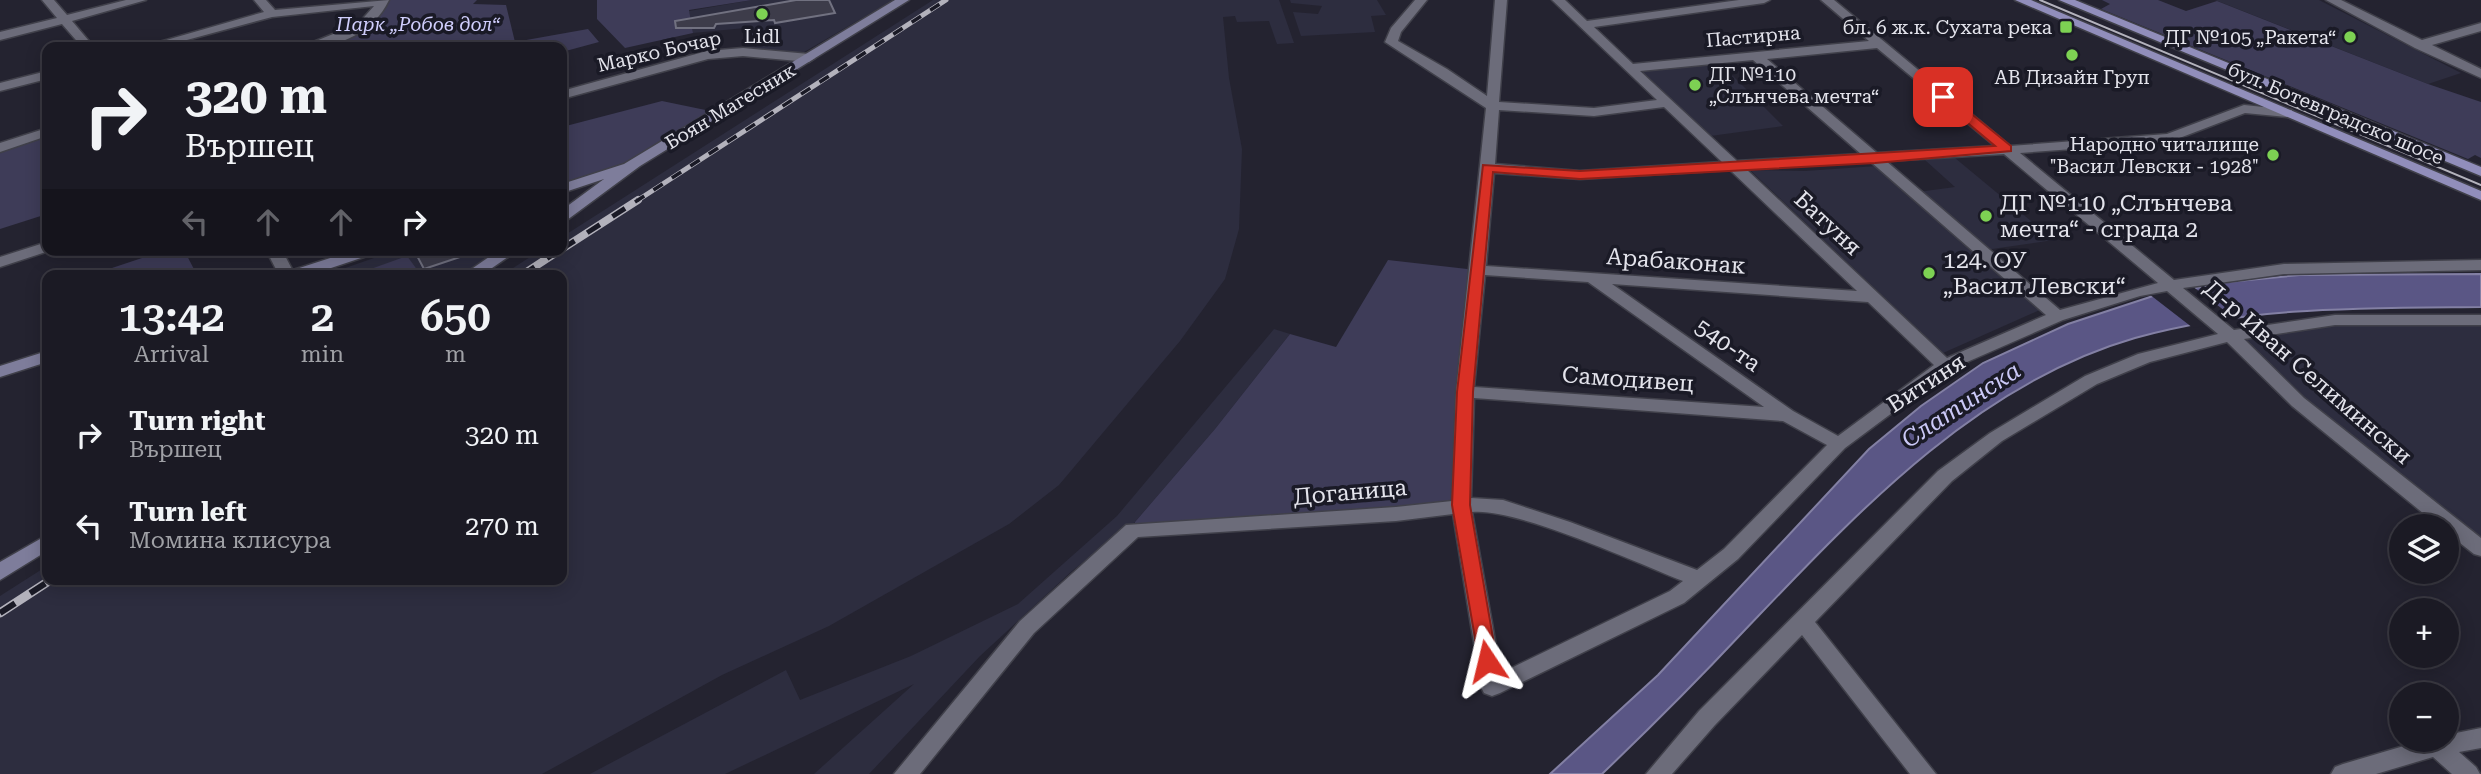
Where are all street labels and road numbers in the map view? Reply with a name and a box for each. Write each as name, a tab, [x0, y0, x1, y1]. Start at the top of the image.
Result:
street label: Пастирна	[1705, 21, 1802, 52]
street label: Марко Бочар	[595, 26, 723, 77]
street label: Боян Магесник	[661, 58, 800, 154]
street label: бул. Ботевградско шосе	[2224, 58, 2447, 169]
street label: Батуня	[1789, 186, 1867, 261]
street label: Арабаконак	[1605, 243, 1747, 280]
street label: Д-р Иван Селимински	[2198, 275, 2417, 470]
street label: 540-та	[1690, 313, 1766, 378]
street label: Витиня	[1882, 348, 1970, 419]
street label: Самодивец	[1561, 361, 1695, 398]
street label: Доганица	[1292, 474, 1408, 511]

